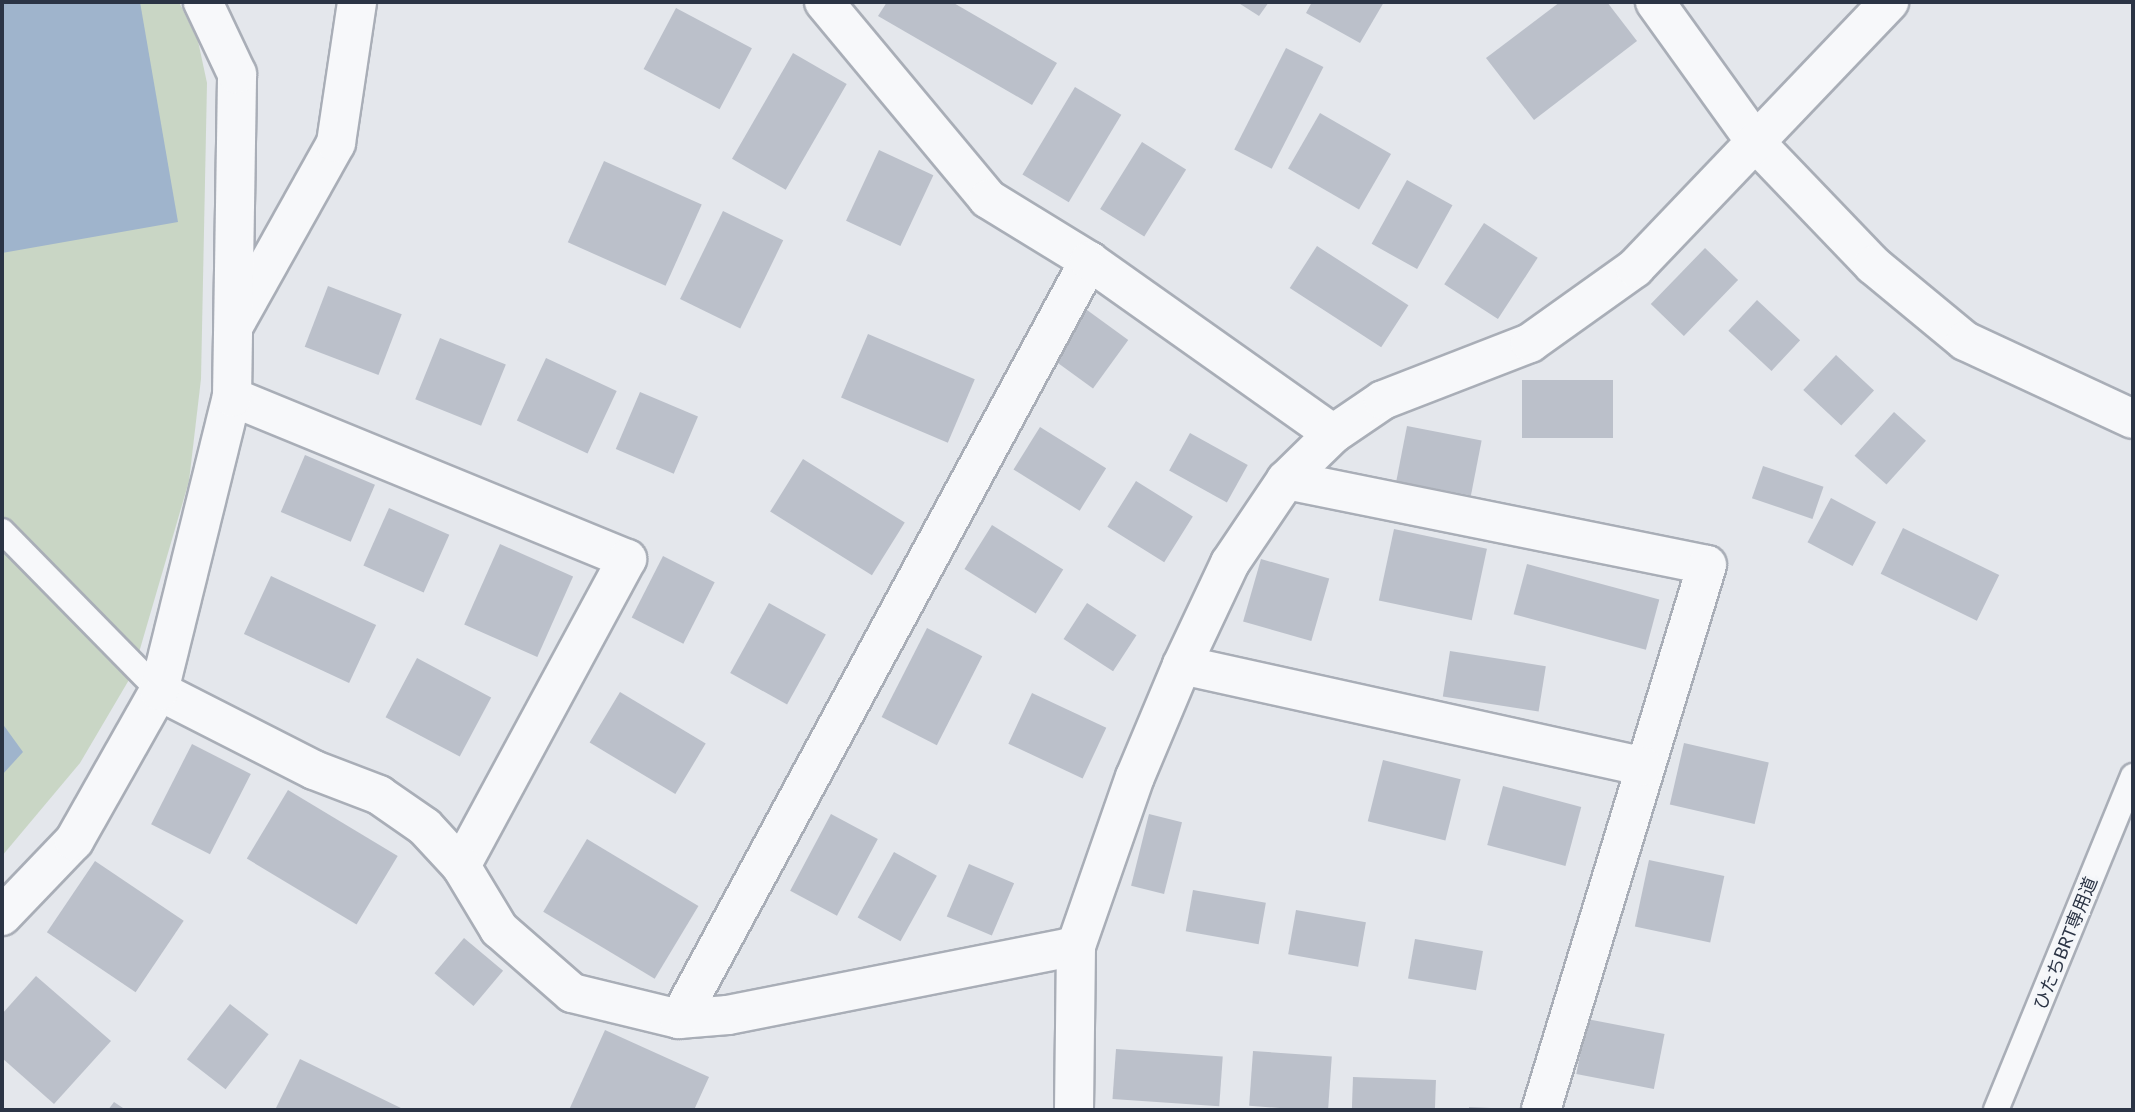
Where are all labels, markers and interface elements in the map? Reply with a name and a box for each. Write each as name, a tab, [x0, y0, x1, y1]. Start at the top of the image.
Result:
street label: ひたちBRT専用道	[2029, 874, 2101, 1012]

